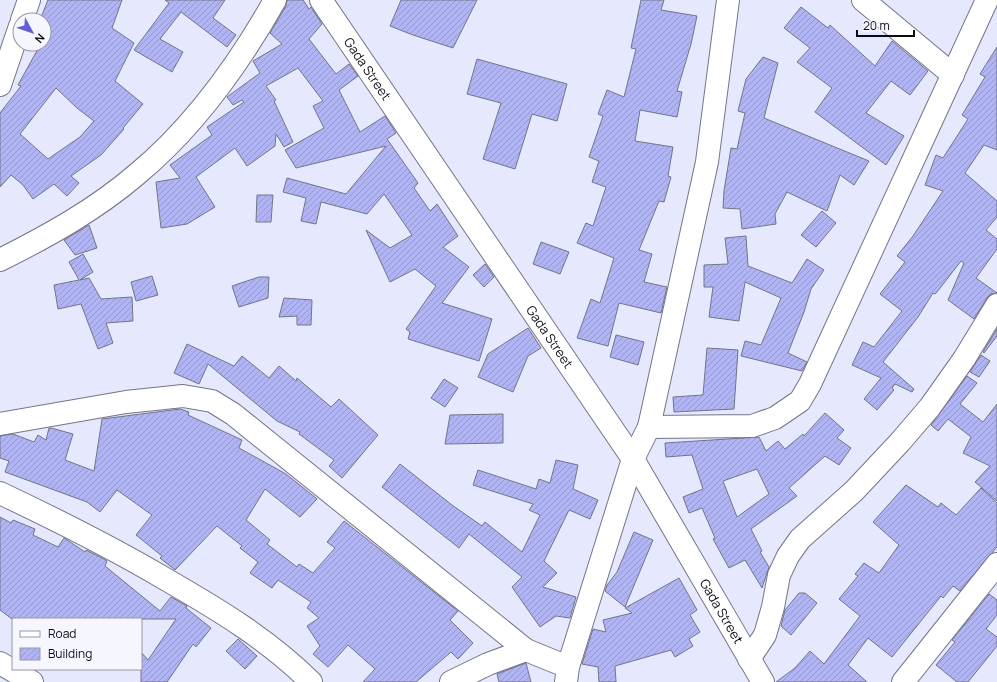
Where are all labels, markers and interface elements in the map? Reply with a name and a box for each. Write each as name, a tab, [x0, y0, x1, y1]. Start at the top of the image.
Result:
north arrow	[12, 12, 52, 52]
scale bar	[857, 12, 914, 38]
text: 20 m	[863, 17, 890, 34]
text: N	[32, 31, 48, 47]
street label: Gada Street	[340, 34, 395, 104]
street label: Gada Street	[522, 302, 578, 372]
street label: Gada Street	[696, 575, 748, 647]
legend	[12, 618, 142, 670]
text: Road	[48, 625, 76, 642]
text: Building	[48, 645, 92, 662]

